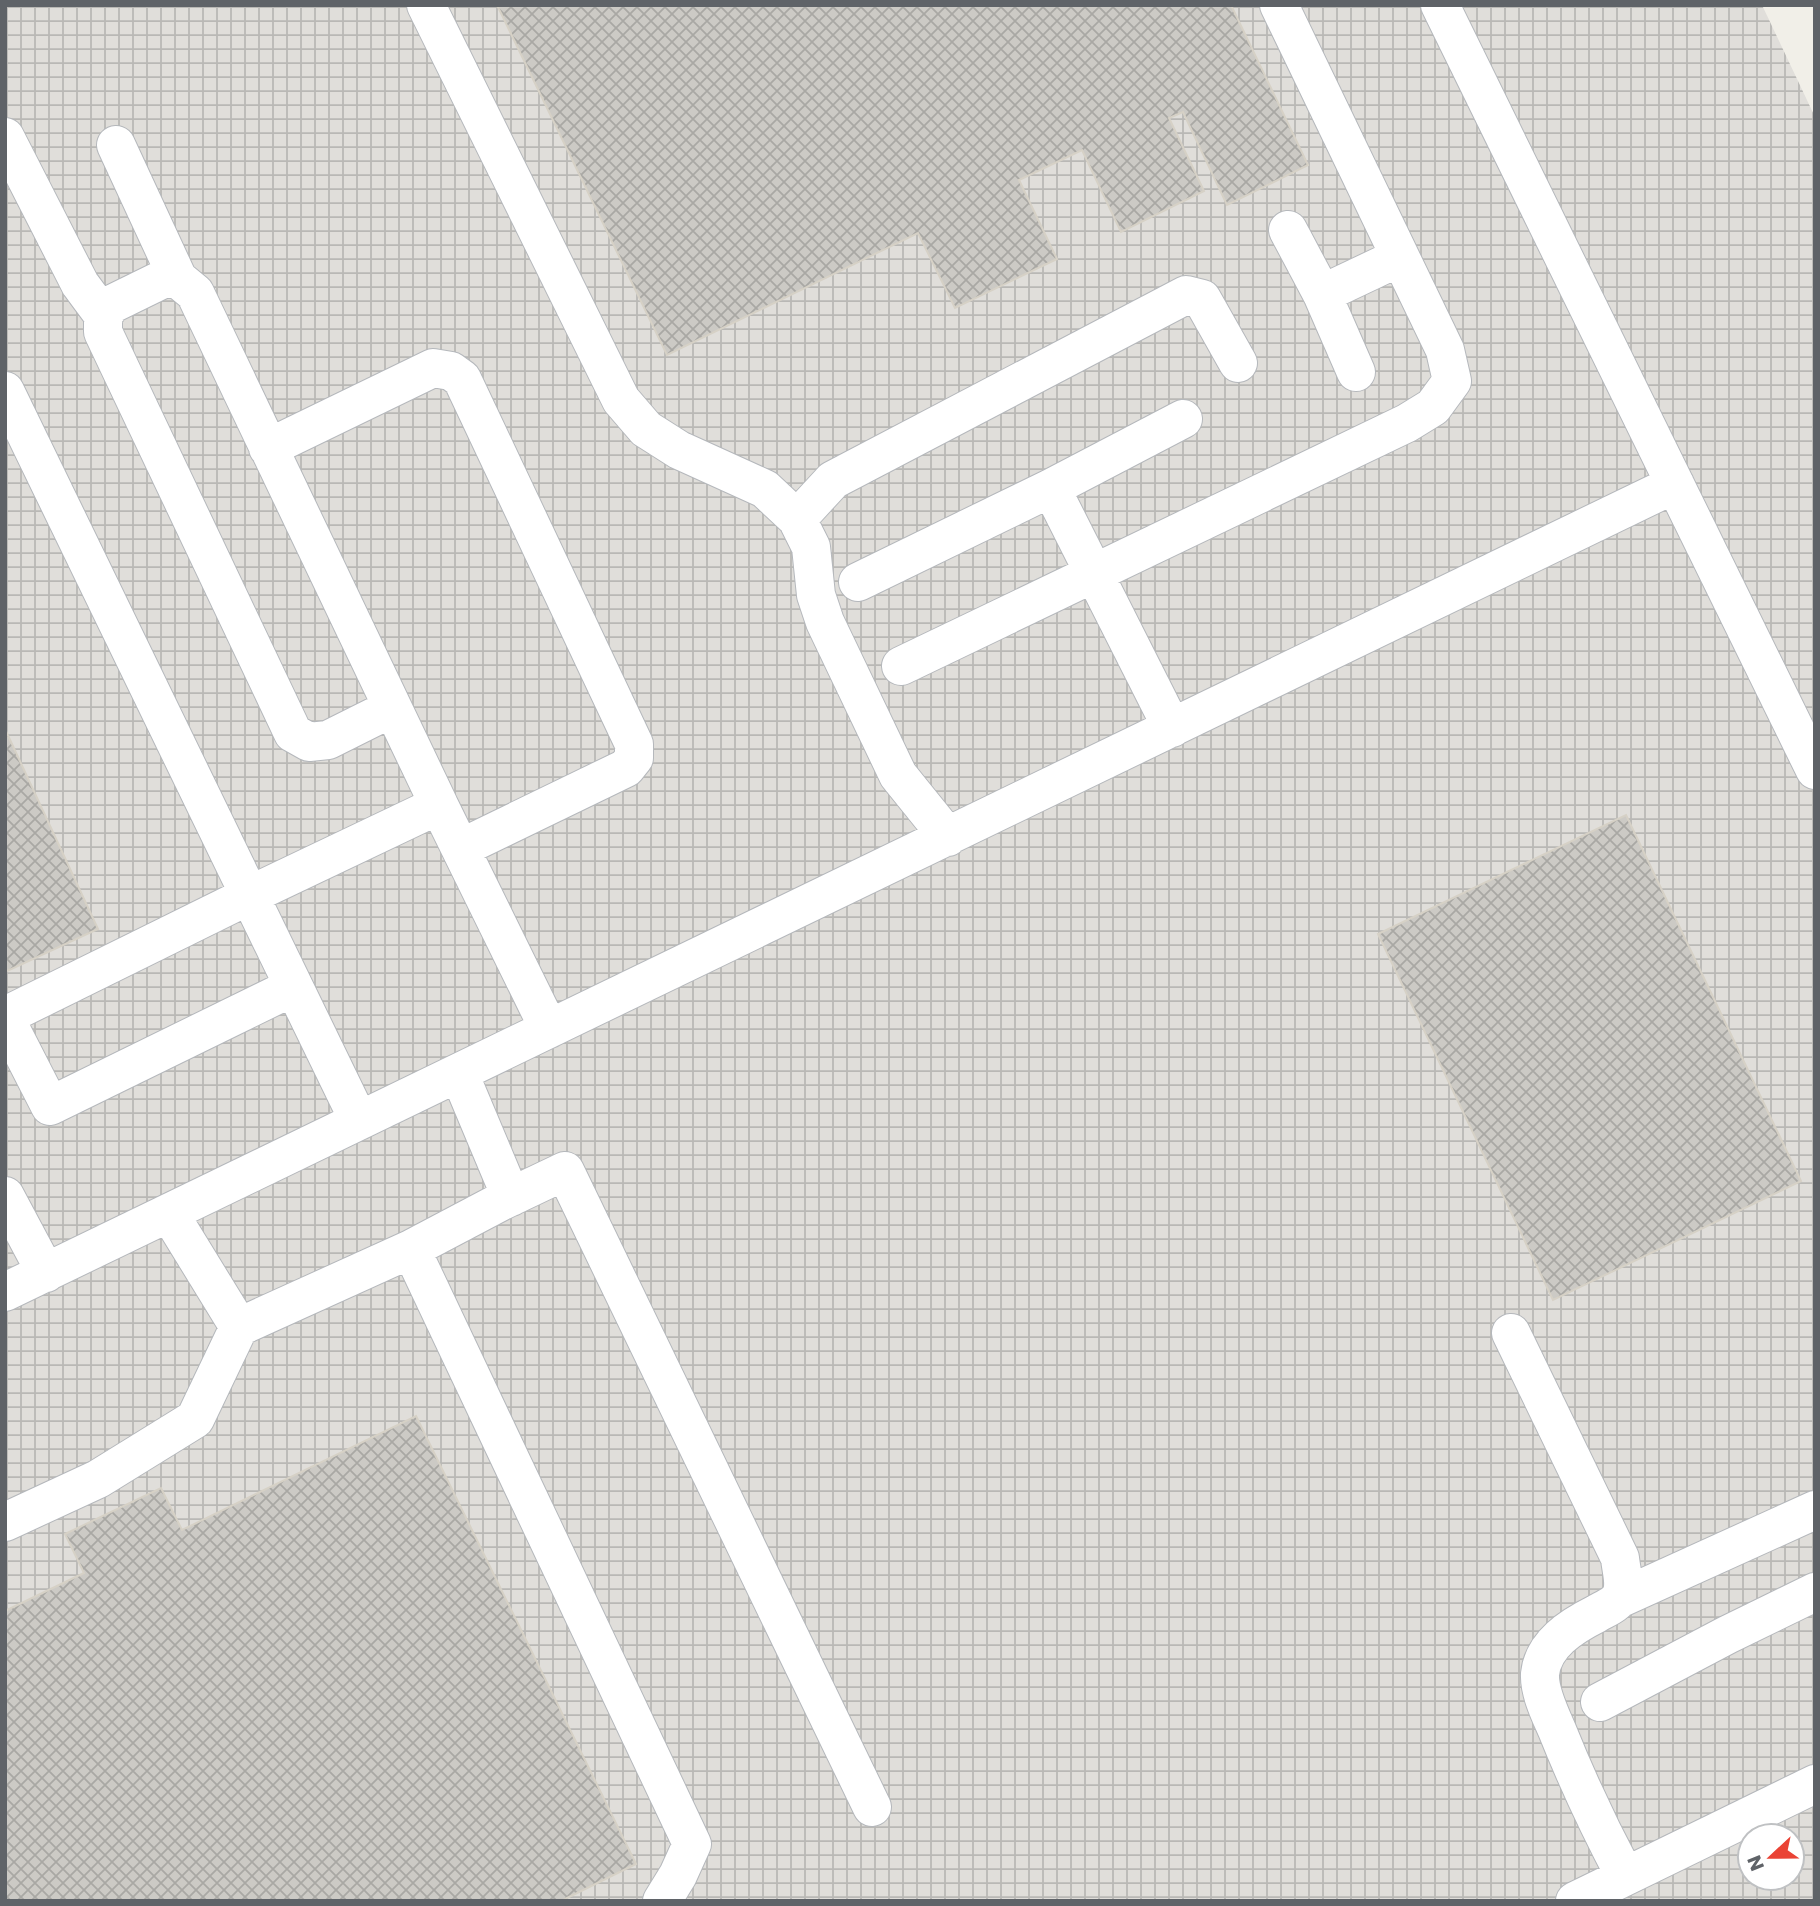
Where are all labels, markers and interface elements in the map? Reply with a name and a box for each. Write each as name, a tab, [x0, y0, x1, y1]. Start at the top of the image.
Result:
north arrow	[1736, 1822, 1806, 1892]
text: N	[1741, 1851, 1771, 1875]

